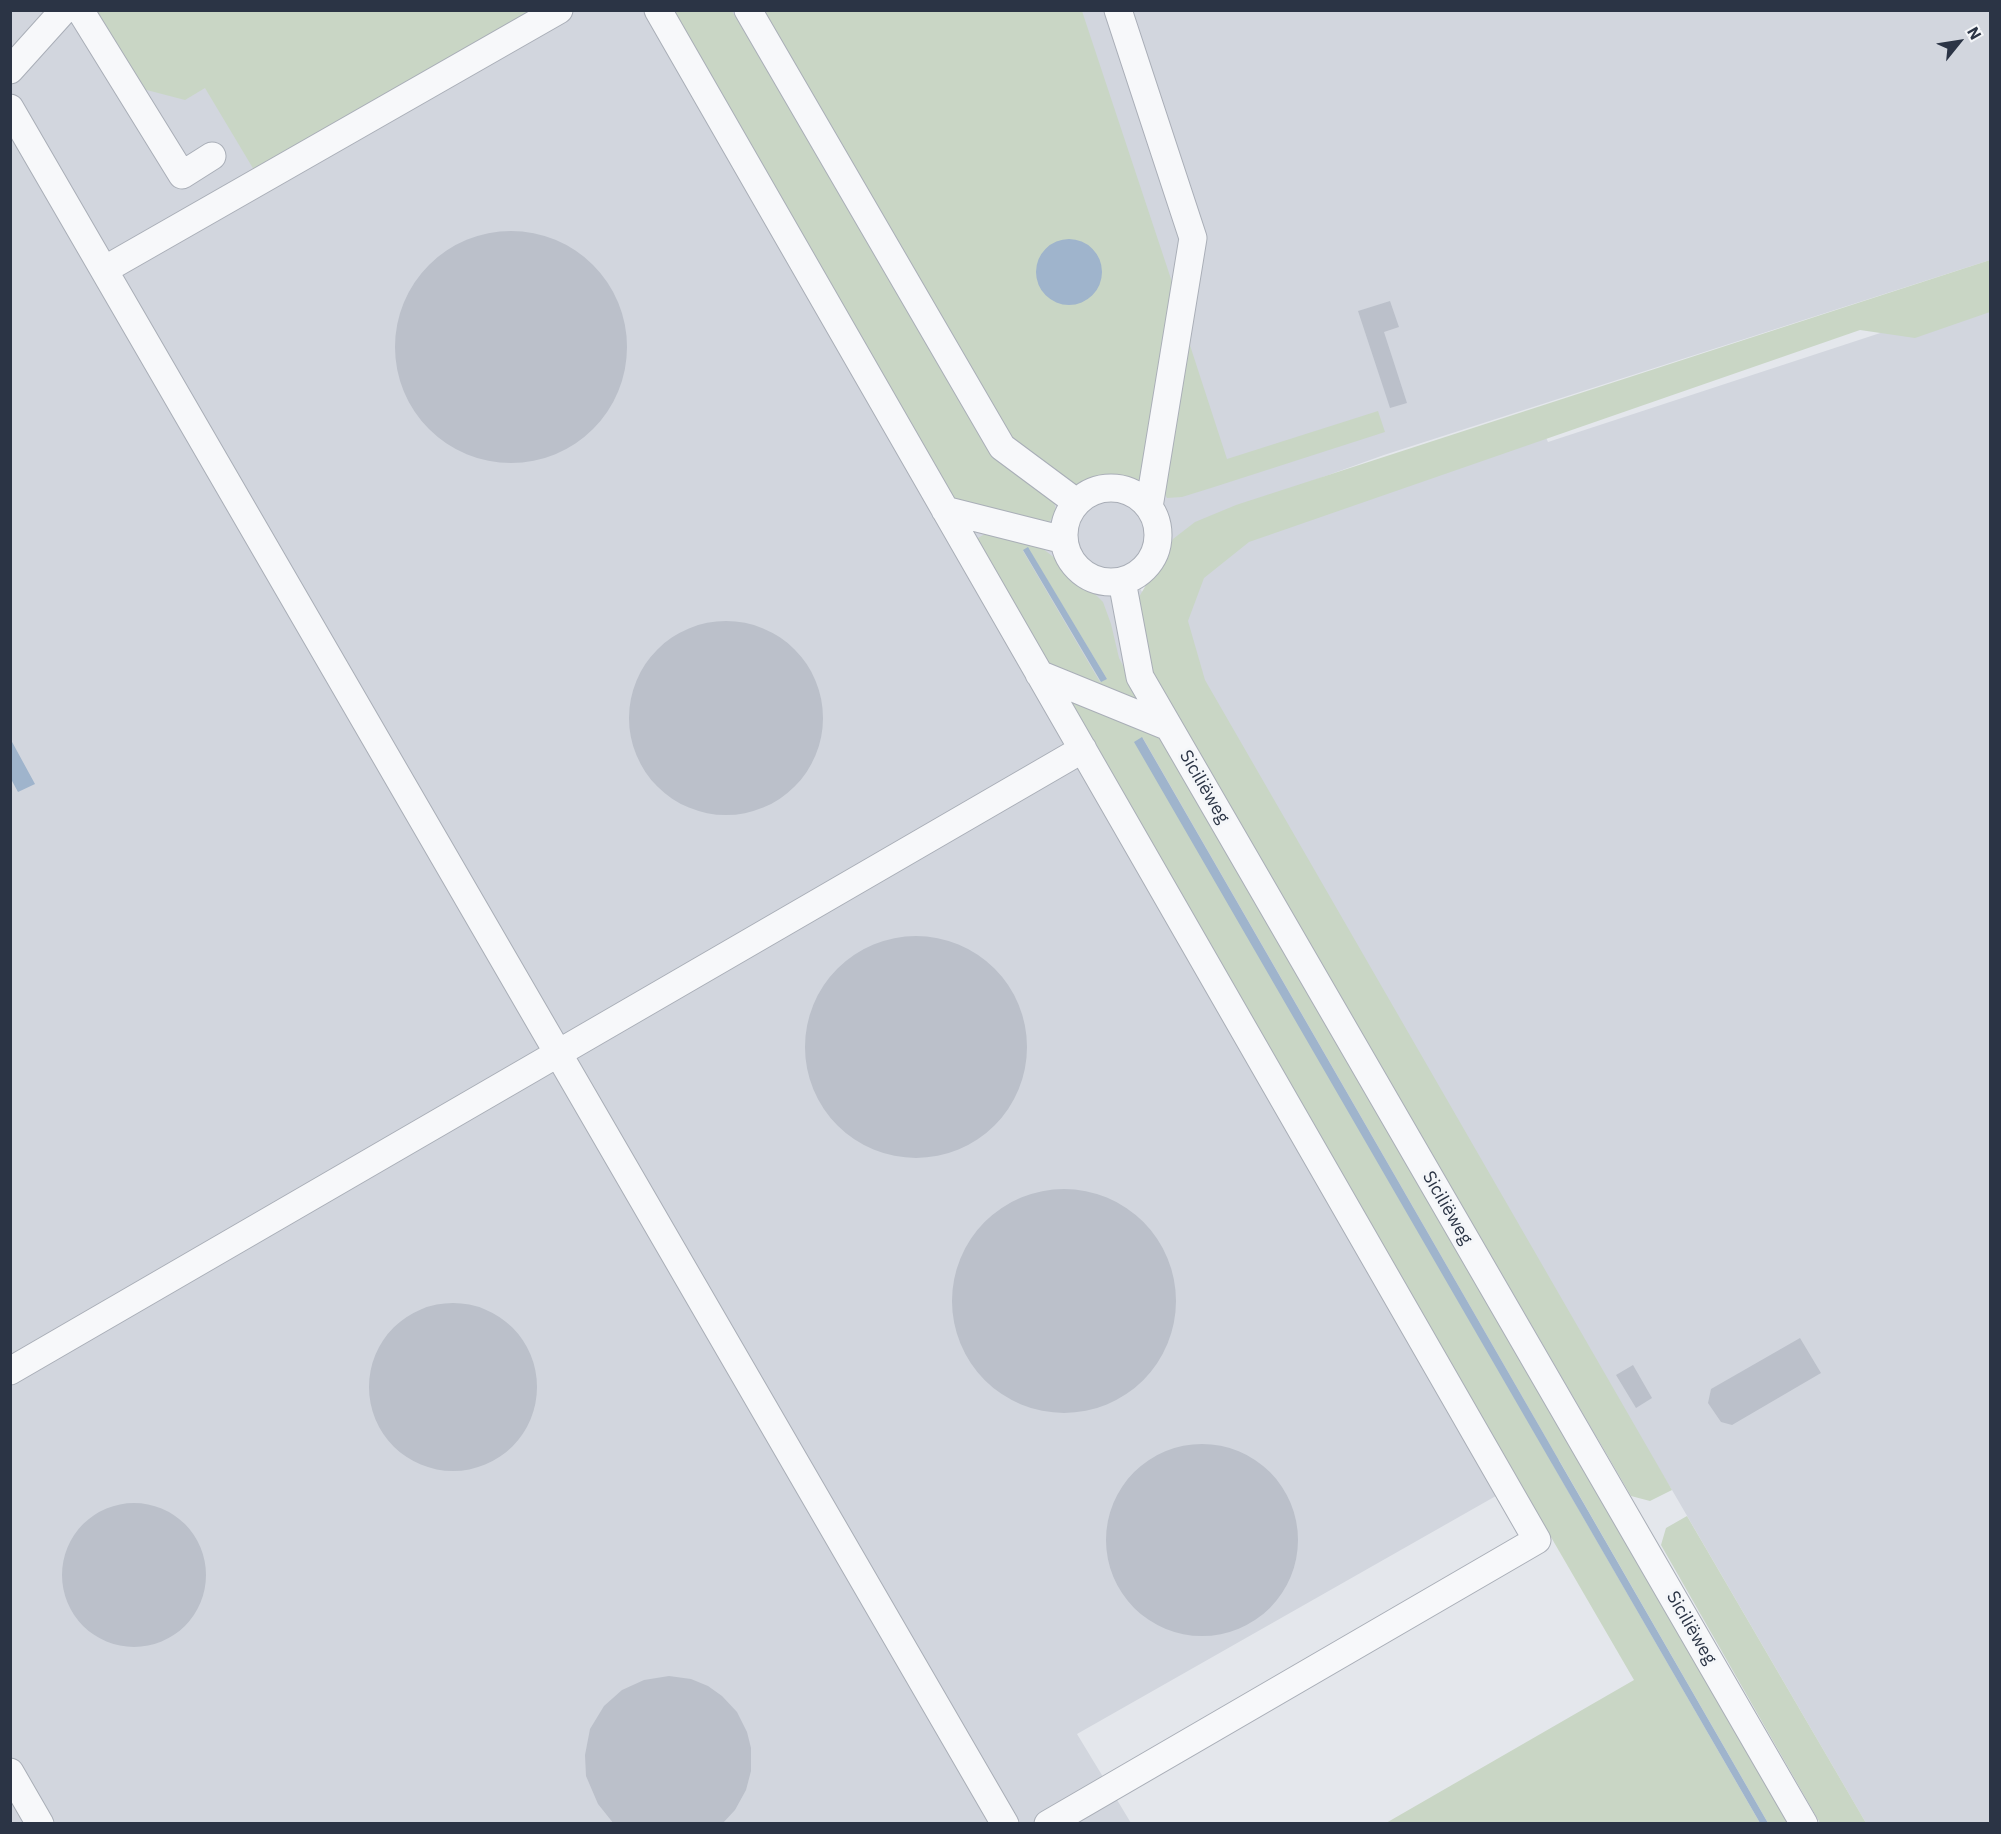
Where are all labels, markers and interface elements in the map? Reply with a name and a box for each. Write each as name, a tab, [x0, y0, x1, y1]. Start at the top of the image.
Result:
north arrow	[1929, 12, 1989, 72]
text: N	[1963, 23, 1986, 43]
street label: Siciliëweg	[1174, 747, 1234, 827]
street label: Siciliëweg	[1417, 1168, 1477, 1248]
street label: Siciliëweg	[1661, 1588, 1721, 1668]

